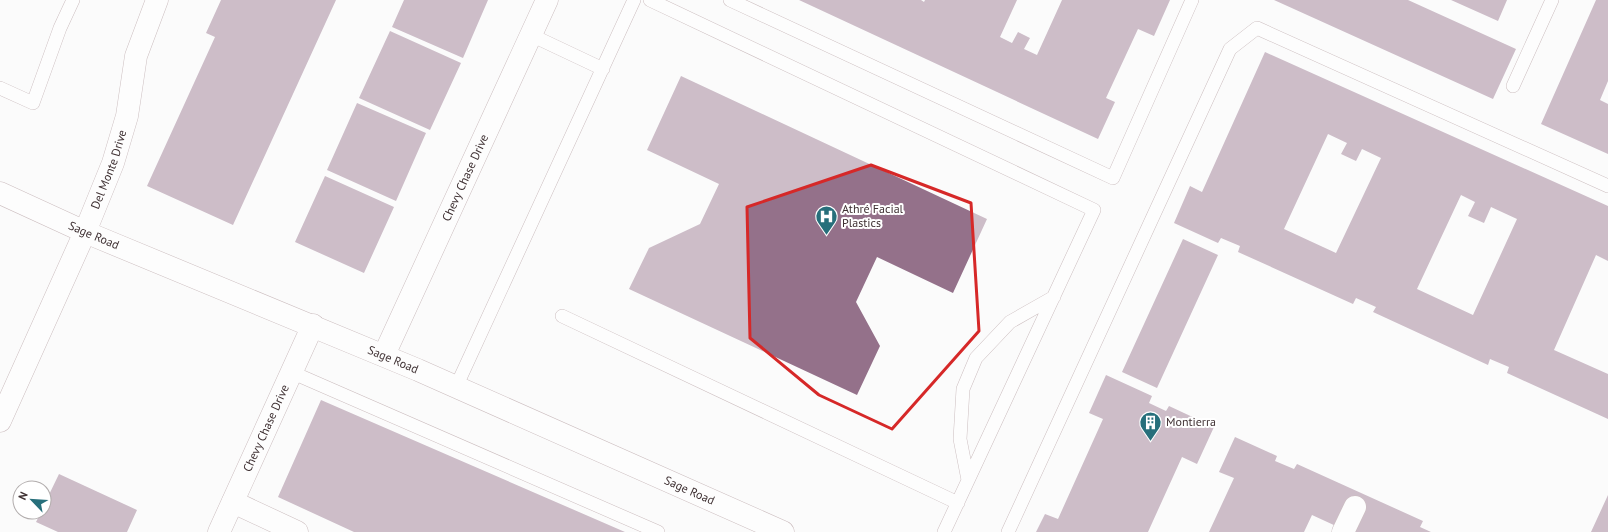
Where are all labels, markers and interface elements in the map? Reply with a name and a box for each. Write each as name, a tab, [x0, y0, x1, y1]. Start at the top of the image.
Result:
street label: Del Monte Drive	[87, 128, 129, 211]
street label: Chevy Chase Drive	[438, 132, 491, 224]
place label: Athré Facial Plastics	[842, 201, 904, 230]
hospital icon: Athré Facial Plastics	[814, 203, 840, 236]
street label: Sage Road	[66, 218, 122, 252]
street label: Sage Road	[366, 342, 421, 376]
street label: Chevy Chase Drive	[239, 382, 292, 474]
building icon: Montierra	[1137, 409, 1163, 442]
place label: Montierra	[1166, 414, 1216, 429]
street label: Sage Road	[662, 472, 717, 508]
north arrow	[12, 480, 52, 520]
text: N	[15, 490, 31, 502]

